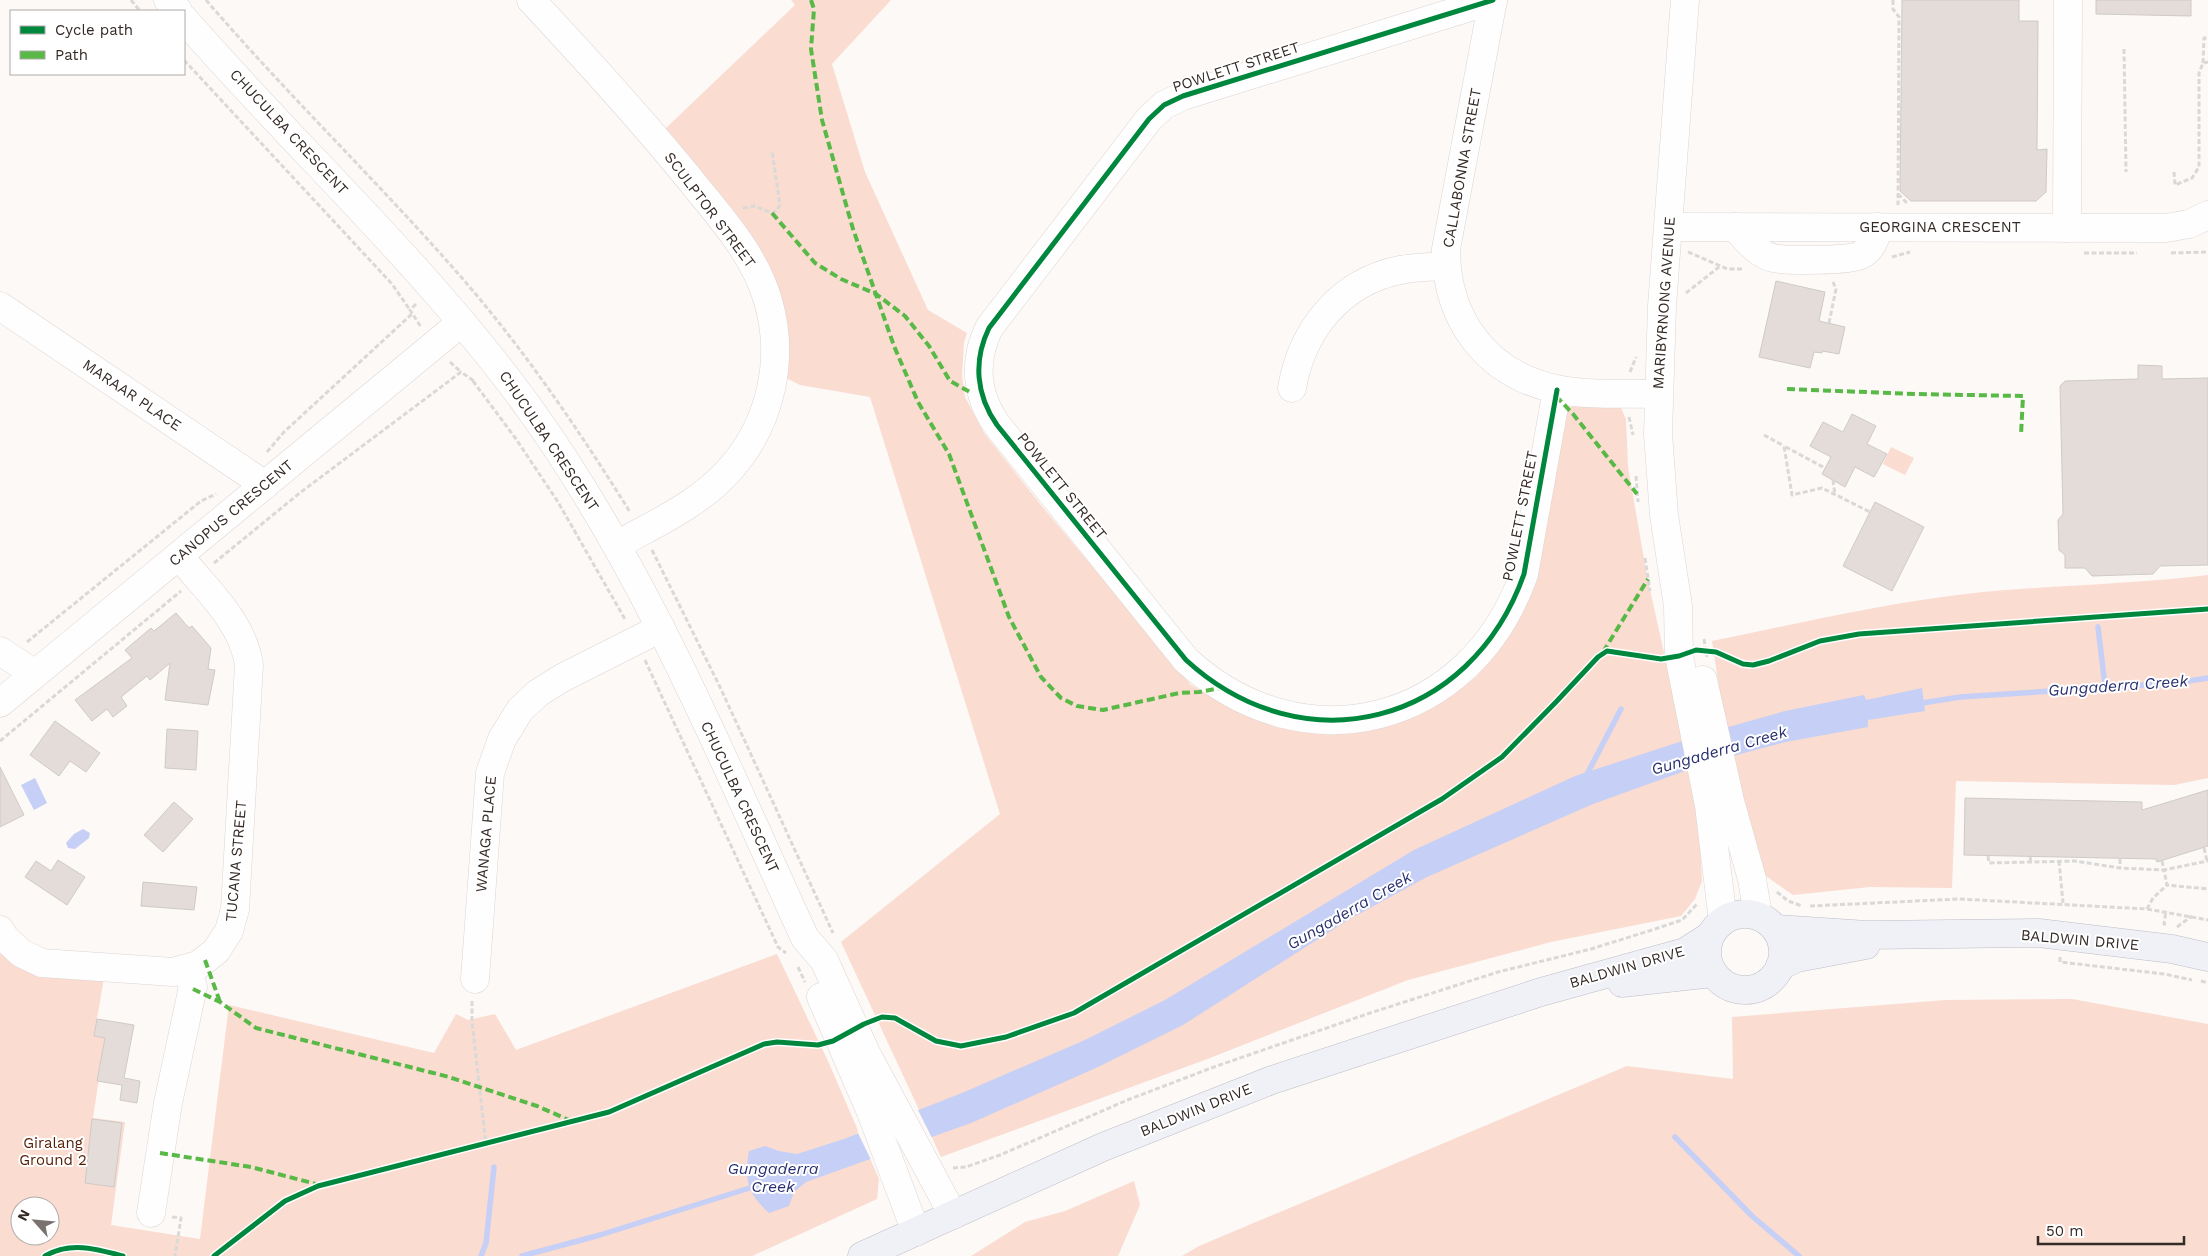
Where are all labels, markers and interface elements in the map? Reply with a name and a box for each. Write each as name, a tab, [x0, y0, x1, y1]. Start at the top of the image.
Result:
legend	[10, 10, 185, 75]
text: Cycle path	[55, 21, 133, 39]
street label: POWLETT STREET	[1170, 38, 1302, 96]
text: Path	[55, 46, 88, 64]
street label: CHUCULBA CRESCENT	[226, 65, 352, 199]
street label: CALLABONNA STREET	[1439, 87, 1485, 249]
street label: SCULPTOR STREET	[661, 149, 759, 271]
street label: MARIBYRNONG AVENUE	[1649, 216, 1679, 390]
street label: GEORGINA CRESCENT	[1859, 218, 2021, 236]
street label: MARAAR PLACE	[79, 355, 185, 435]
street label: CHUCULBA CRESCENT	[495, 367, 603, 515]
street label: POWLETT STREET	[1013, 429, 1111, 543]
street label: POWLETT STREET	[1499, 449, 1541, 583]
street label: CANOPUS CRESCENT	[165, 456, 297, 570]
water label: Gungaderra Creek	[2047, 671, 2190, 700]
street label: CHUCULBA CRESCENT	[697, 718, 783, 876]
water label: Gungaderra Creek	[1649, 722, 1790, 779]
street label: WANAGA PLACE	[472, 775, 500, 893]
street label: TUCANA STREET	[222, 800, 250, 922]
water label: Gungaderra Creek	[1284, 867, 1416, 954]
street label: BALDWIN DRIVE	[2020, 926, 2140, 954]
street label: BALDWIN DRIVE	[1567, 942, 1687, 992]
street label: BALDWIN DRIVE	[1138, 1079, 1254, 1141]
park label: Giralang Ground 2	[19, 1134, 87, 1169]
water label: Gungaderra Creek	[727, 1159, 819, 1196]
north arrow	[10, 1196, 60, 1246]
text: N	[14, 1207, 33, 1223]
scale bar	[2038, 1214, 2184, 1246]
text: 50 m	[2046, 1222, 2083, 1240]

